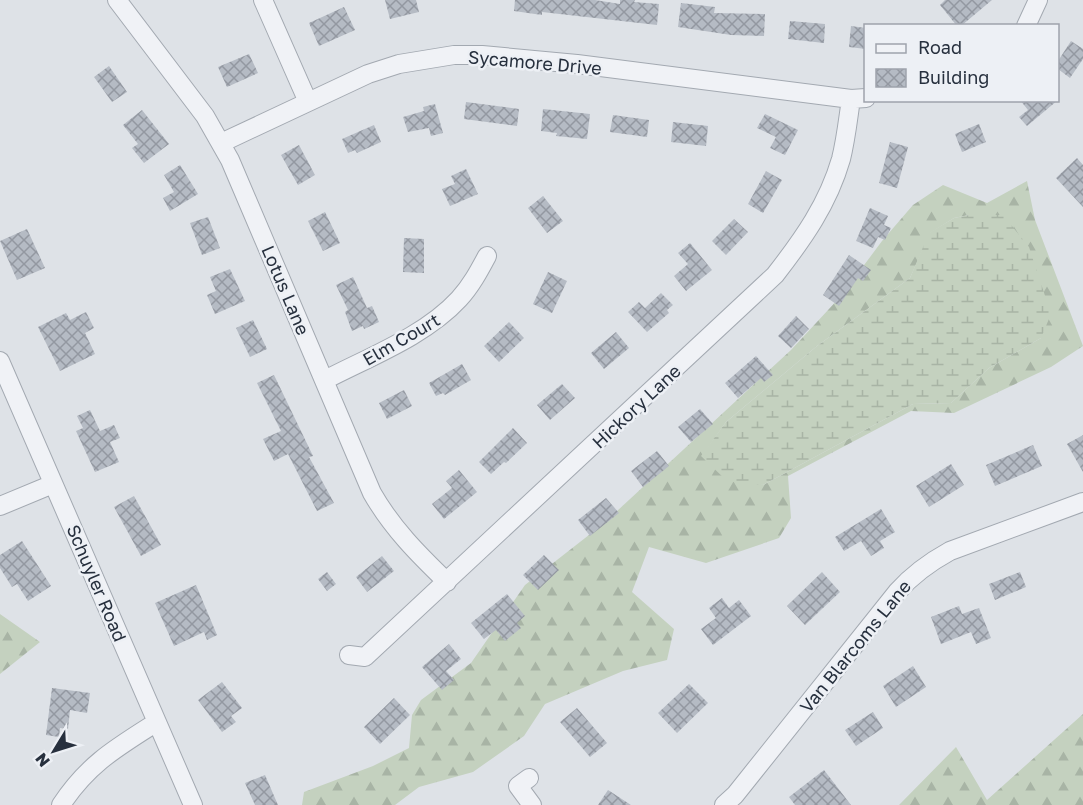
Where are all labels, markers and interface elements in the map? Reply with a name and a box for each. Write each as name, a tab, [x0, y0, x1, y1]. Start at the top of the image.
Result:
legend	[864, 24, 1059, 102]
text: Road	[918, 36, 962, 58]
street label: Sycamore Drive	[467, 45, 603, 79]
text: Building	[918, 66, 989, 88]
street label: Lotus Lane	[257, 242, 315, 338]
street label: Elm Court	[358, 308, 444, 370]
street label: Hickory Lane	[587, 359, 685, 453]
street label: Schuyler Road	[62, 521, 132, 645]
street label: Van Blarcoms Lane	[795, 575, 915, 717]
north arrow	[24, 721, 84, 781]
text: N	[31, 749, 54, 771]

